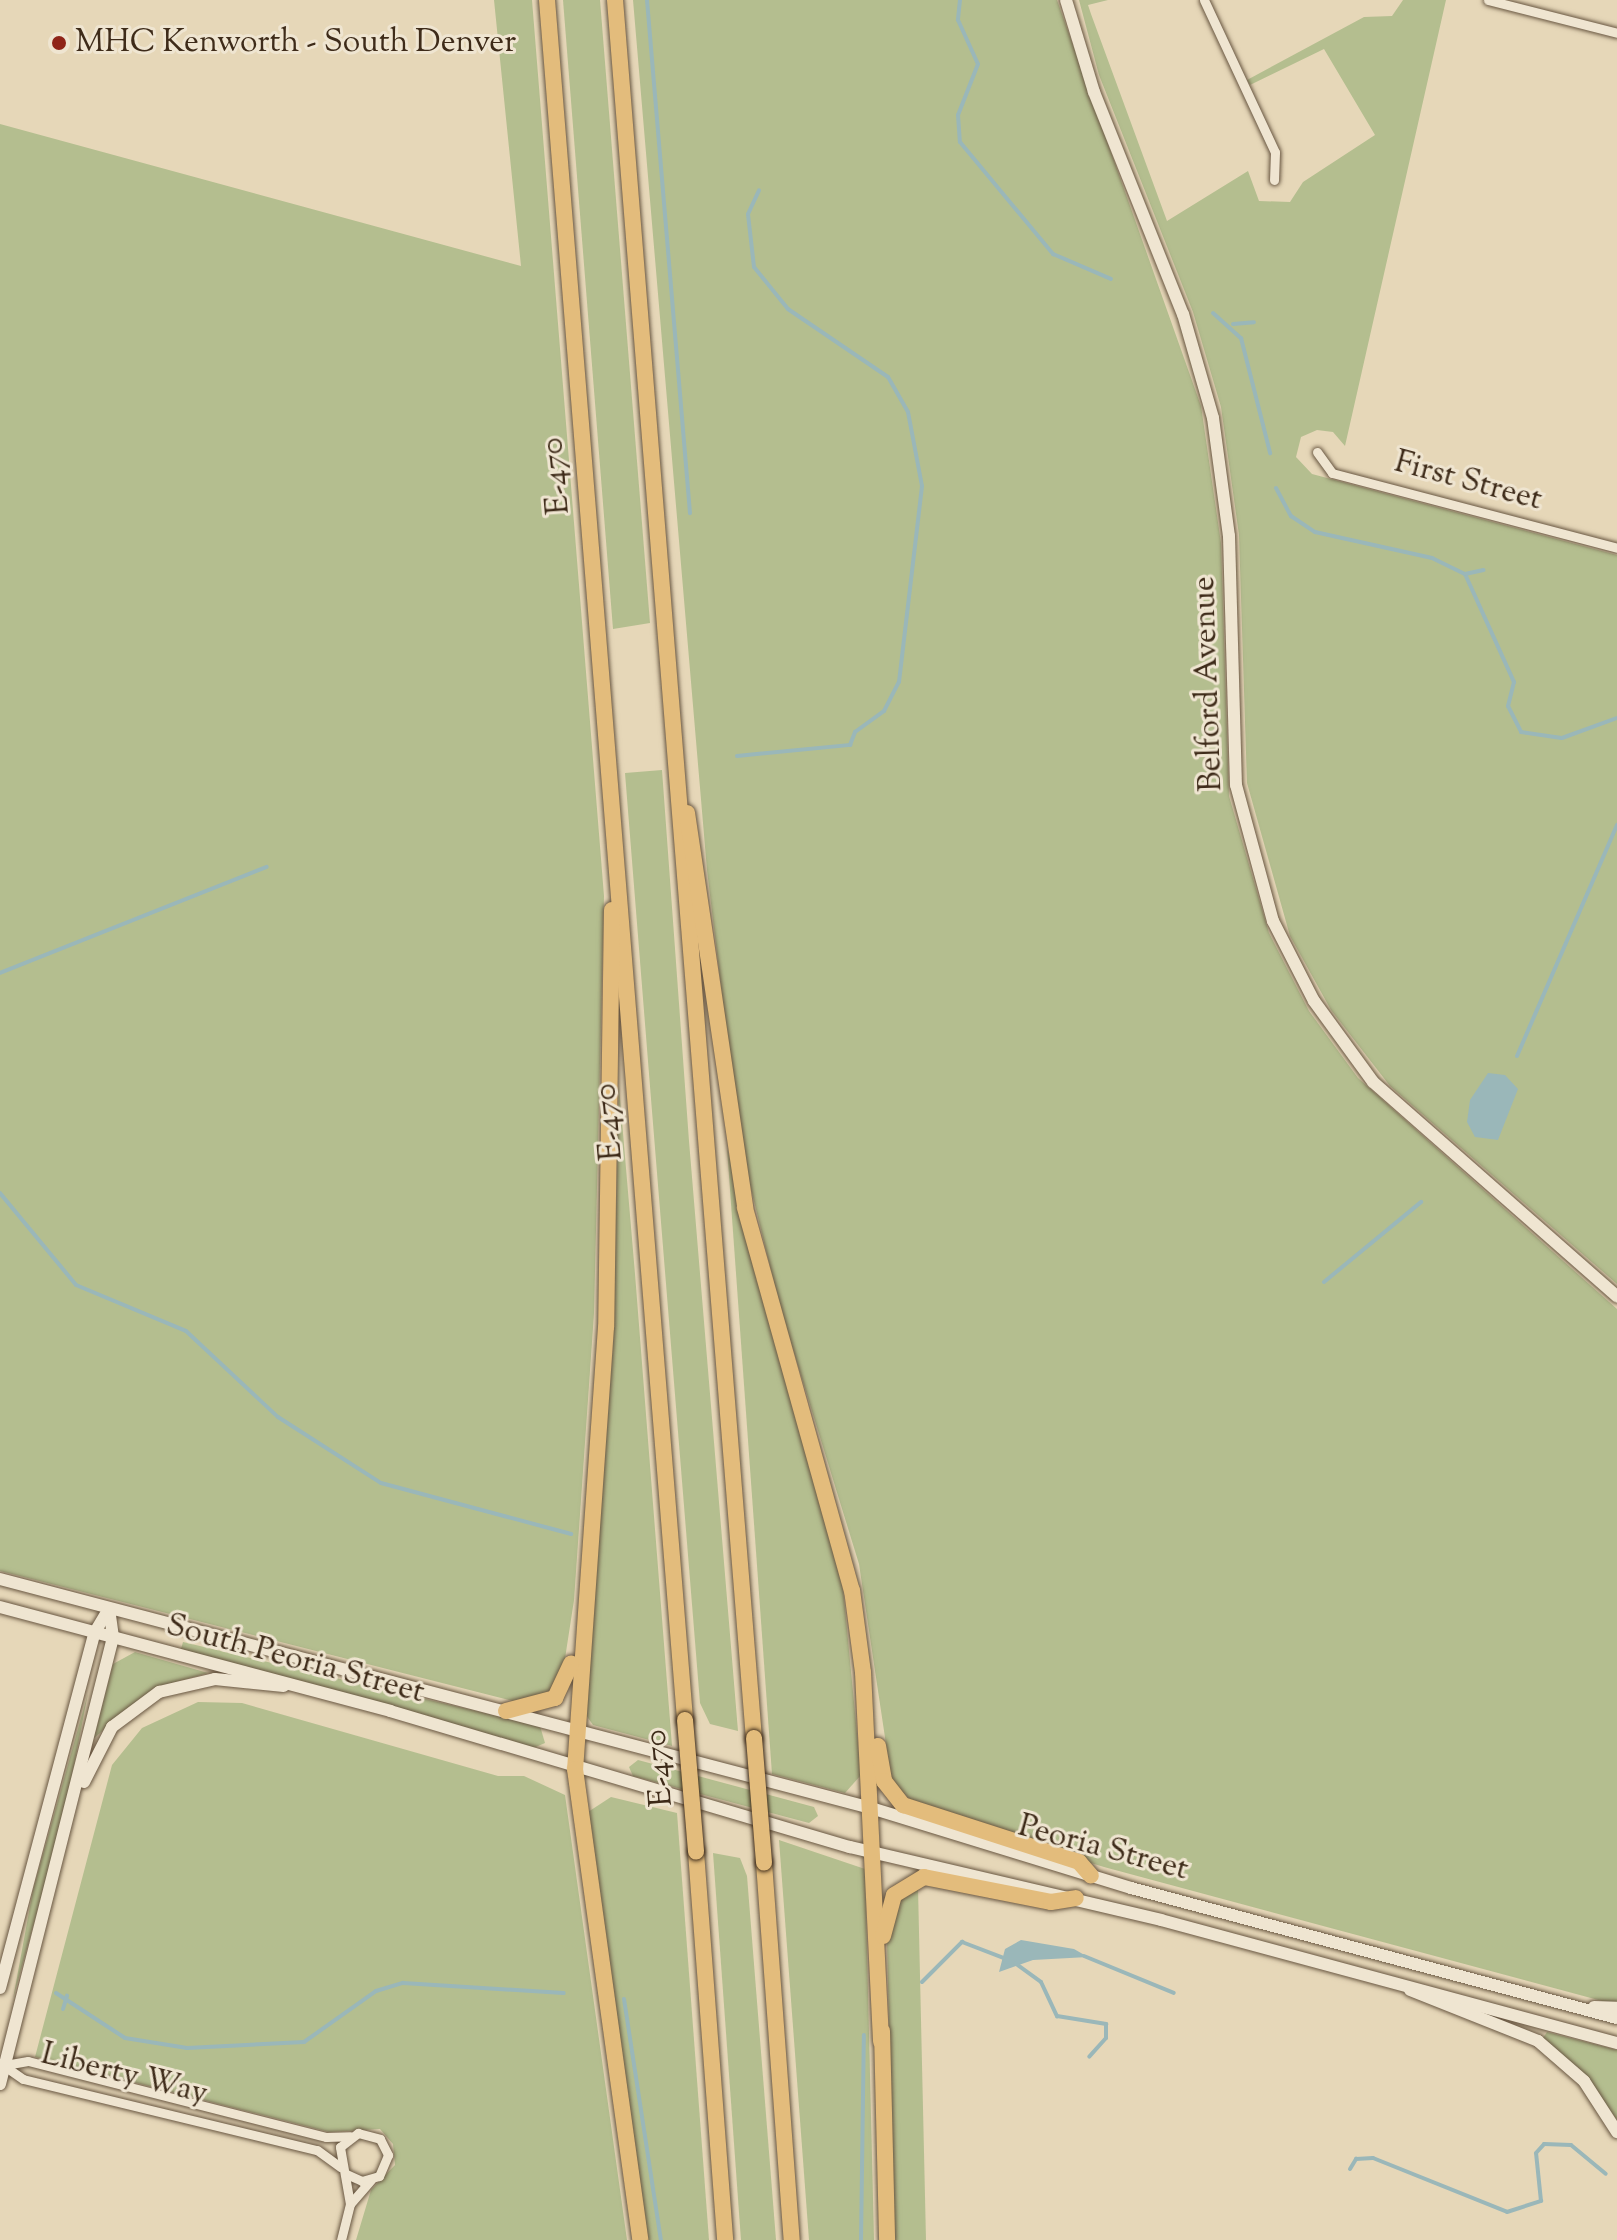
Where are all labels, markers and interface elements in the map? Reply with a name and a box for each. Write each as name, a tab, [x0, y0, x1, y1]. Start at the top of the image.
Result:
place label: MHC Kenworth - South Denver	[75, 24, 516, 62]
marker: MHC Kenworth - South Denver	[50, 34, 68, 52]
street label: E-470	[535, 436, 579, 516]
street label: First Street	[1390, 444, 1546, 520]
street label: Belford Avenue	[1186, 576, 1232, 792]
street label: E-470	[588, 1082, 632, 1162]
street label: South Peoria Street	[162, 1607, 428, 1713]
street label: E-470	[638, 1728, 682, 1808]
street label: Peoria Street	[1014, 1808, 1192, 1890]
street label: Liberty Way	[37, 2036, 211, 2114]

